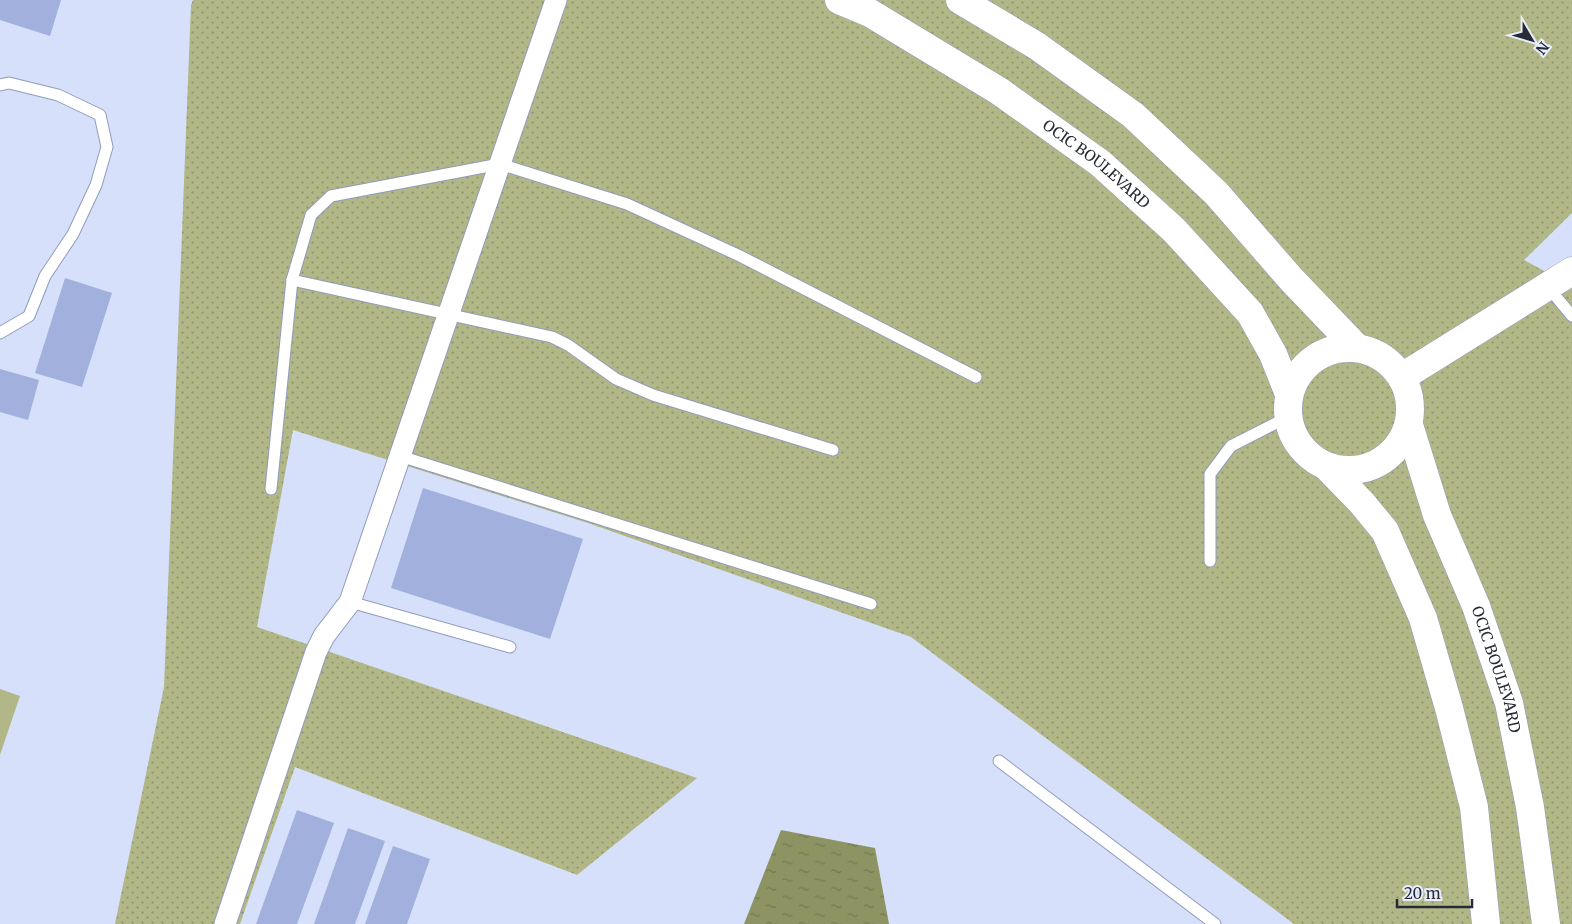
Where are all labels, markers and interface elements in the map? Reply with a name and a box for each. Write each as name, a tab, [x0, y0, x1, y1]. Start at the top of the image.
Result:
north arrow	[1507, 15, 1557, 65]
text: N	[1532, 38, 1553, 58]
street label: OCIC BOULEVARD	[1039, 115, 1154, 212]
street label: OCIC BOULEVARD	[1468, 604, 1525, 734]
scale bar	[1397, 876, 1472, 908]
text: 20 m	[1404, 884, 1441, 903]

